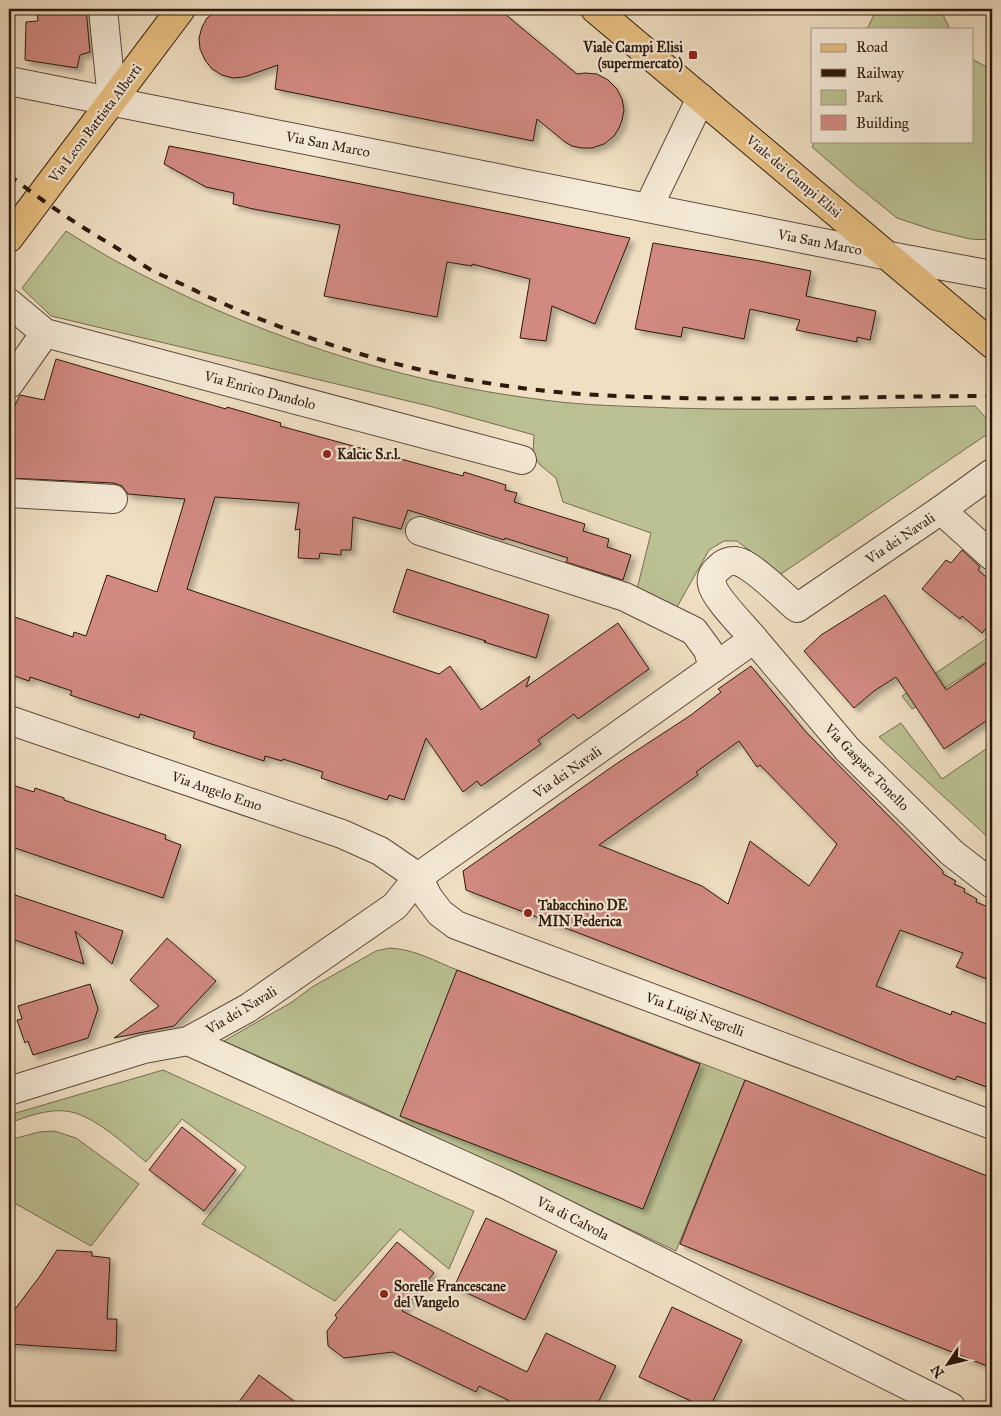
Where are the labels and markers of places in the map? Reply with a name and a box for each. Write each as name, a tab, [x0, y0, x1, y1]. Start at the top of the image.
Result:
place label: Viale Campi Elisi (supermercato)	[582, 39, 683, 73]
marker: Viale Campi Elisi (supermercato)	[687, 49, 699, 61]
place label: Kalcic S.r.l.	[337, 446, 401, 463]
marker: Kalcic S.r.l.	[321, 448, 333, 460]
place label: Tabacchino DE MIN Federica	[537, 897, 627, 930]
marker: Tabacchino DE MIN Federica	[522, 907, 534, 919]
place label: Sorelle Francescane del Vangelo	[394, 1278, 506, 1312]
marker: Sorelle Francescane del Vangelo	[378, 1288, 390, 1300]

